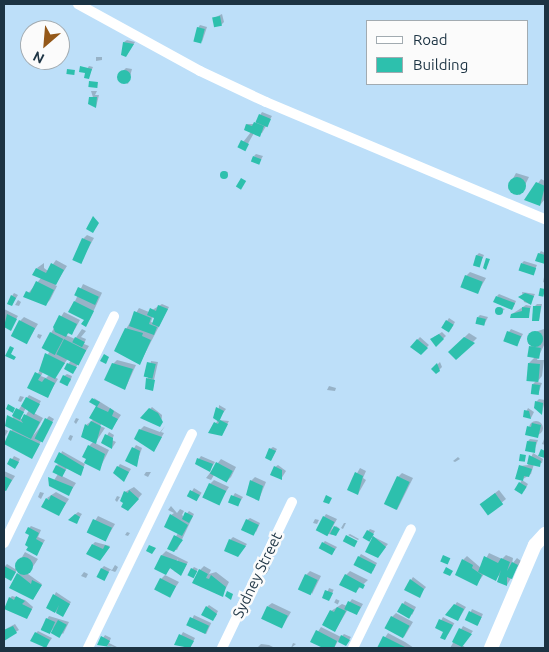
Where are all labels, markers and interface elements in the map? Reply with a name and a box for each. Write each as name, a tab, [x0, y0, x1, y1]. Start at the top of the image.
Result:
north arrow	[20, 20, 70, 70]
legend	[366, 20, 529, 85]
text: Road	[413, 31, 448, 48]
text: N	[30, 48, 47, 67]
text: Building	[413, 56, 468, 73]
street label: Sydney Street	[229, 529, 285, 621]

